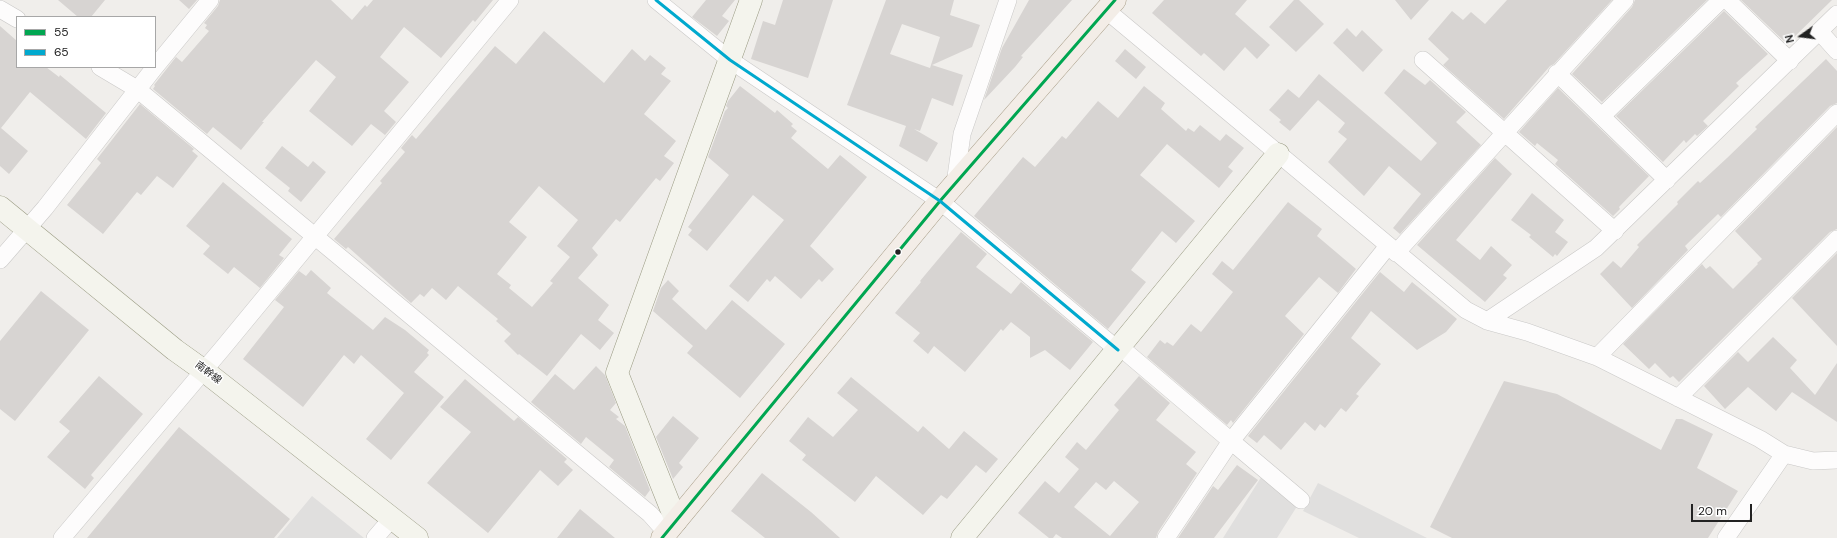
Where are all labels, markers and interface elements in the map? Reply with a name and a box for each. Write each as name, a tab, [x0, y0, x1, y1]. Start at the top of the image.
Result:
legend	[16, 16, 156, 68]
north arrow	[1781, 16, 1821, 56]
text: 55	[54, 24, 69, 40]
text: N	[1782, 33, 1797, 44]
text: 65	[54, 44, 69, 60]
unlabelled marker	[893, 247, 903, 257]
street label: 南幹線	[192, 359, 224, 387]
scale bar	[1693, 496, 1754, 522]
text: 20 m	[1698, 503, 1727, 519]

